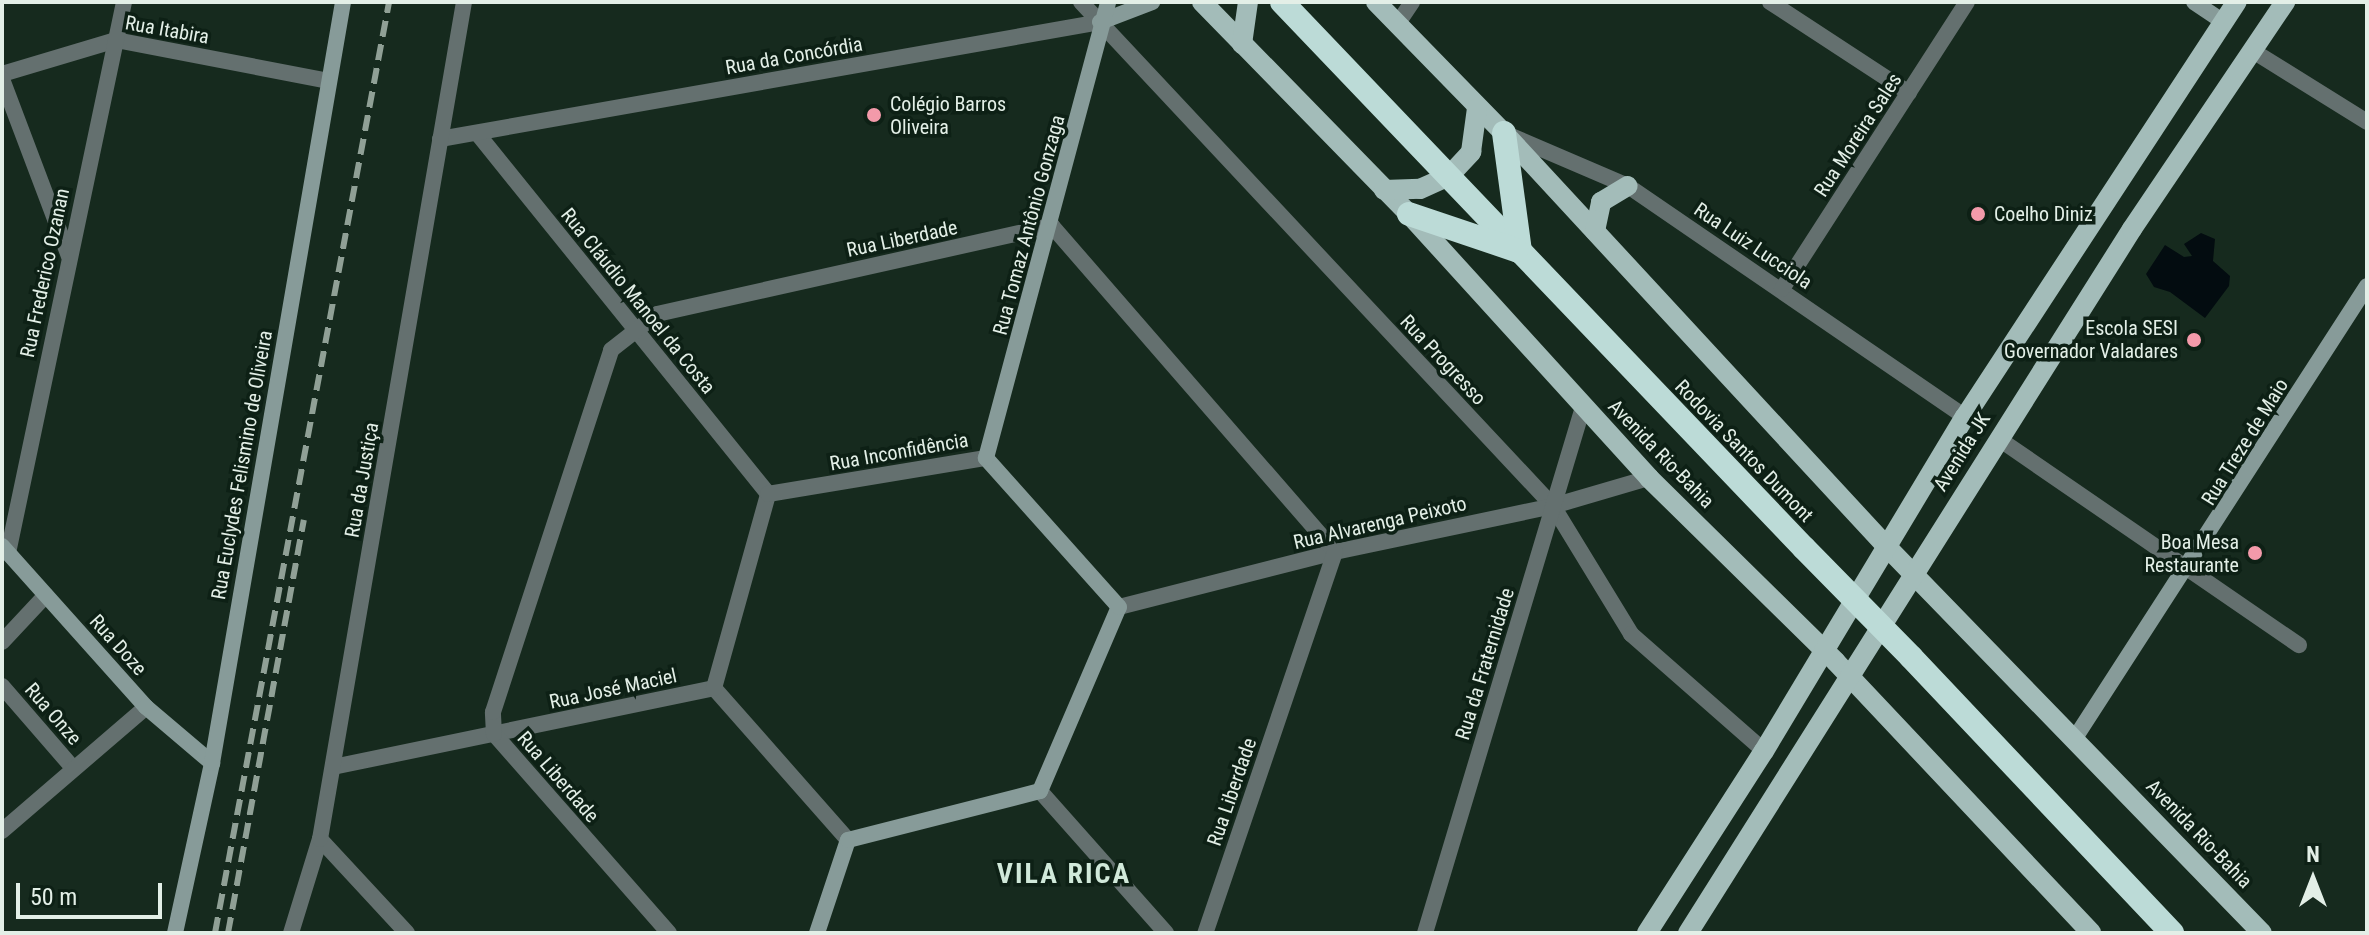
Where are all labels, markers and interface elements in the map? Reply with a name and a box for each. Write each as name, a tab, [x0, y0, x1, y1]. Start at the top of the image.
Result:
street label: Rua Itabira	[123, 11, 211, 49]
street label: Rua da Concórdia	[724, 32, 864, 80]
street label: Rua Moreira Sales	[1809, 69, 1907, 201]
place label: Colégio Barros Oliveira	[890, 92, 1006, 139]
marker: Colégio Barros Oliveira	[865, 106, 883, 124]
street label: Rua Tomaz Antônio Gonzaga	[988, 112, 1070, 338]
street label: Rua Frederico Ozanan	[15, 186, 75, 360]
street label: Rua Luiz Lucciola	[1689, 198, 1817, 294]
place label: Coelho Diniz	[1994, 202, 2093, 226]
street label: Rua Cláudio Manoel da Costa	[556, 203, 720, 399]
marker: Coelho Diniz	[1969, 205, 1987, 223]
street label: Rua Liberdade	[844, 216, 960, 262]
street label: Rua Progresso	[1395, 310, 1491, 410]
place label: Escola SESI Governador Valadares	[2004, 316, 2178, 363]
street label: Rua Euclydes Felismino de Oliveira	[207, 329, 277, 601]
marker: Escola SESI Governador Valadares	[2185, 331, 2203, 349]
street label: Rua Treze de Maio	[2196, 374, 2294, 510]
street label: Rodovia Santos Dumont	[1670, 375, 1818, 527]
street label: Avenida Rio-Bahia	[1603, 395, 1719, 513]
street label: Avenida JK	[1929, 408, 1995, 496]
street label: Rua da Justiça	[340, 421, 384, 539]
street label: Rua Inconfidência	[828, 428, 970, 476]
street label: Rua Alvarenga Peixoto	[1291, 491, 1469, 555]
place label: Boa Mesa Restaurante	[2144, 530, 2239, 577]
marker: Boa Mesa Restaurante	[2246, 544, 2264, 562]
street label: Rua da Fraternidade	[1450, 585, 1520, 743]
street label: Rua Doze	[84, 610, 152, 680]
street label: Rua José Maciel	[547, 664, 679, 714]
street label: Rua Onze	[20, 678, 86, 750]
street label: Rua Liberdade	[512, 727, 604, 827]
street label: Rua Liberdade	[1202, 735, 1262, 849]
street label: Avenida Rio-Bahia	[2141, 775, 2257, 893]
north arrow	[2273, 839, 2353, 919]
text: N	[2306, 842, 2320, 867]
district label: VILA RICA	[997, 857, 1131, 891]
scale bar	[20, 867, 166, 917]
text: 50 m	[30, 883, 77, 911]

